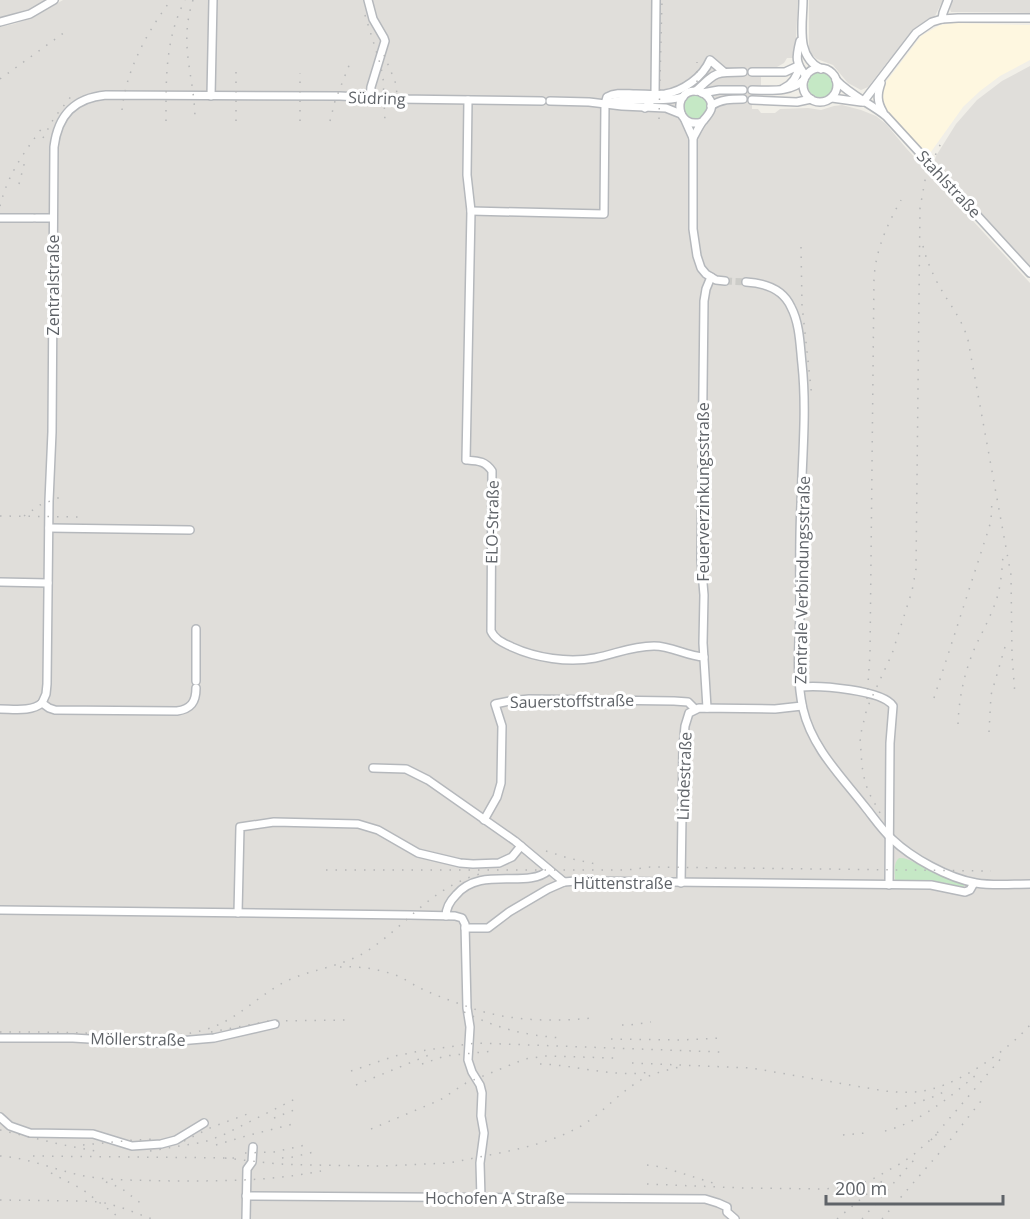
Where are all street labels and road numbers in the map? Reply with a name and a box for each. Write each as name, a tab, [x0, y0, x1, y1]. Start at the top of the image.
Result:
street label: Südring	[348, 86, 406, 110]
street label: Stahlstraße	[912, 145, 986, 223]
street label: Zentralstraße	[42, 235, 64, 335]
street label: Feuerverzinkungsstraße	[692, 402, 714, 582]
street label: Zentrale Verbindungsstraße	[789, 476, 815, 684]
street label: ELO-Straße	[480, 480, 504, 564]
street label: Sauerstoffstraße	[510, 689, 634, 713]
street label: Lindestraße	[671, 731, 697, 821]
street label: Hüttenstraße	[573, 872, 673, 894]
street label: Möllerstraße	[90, 1027, 186, 1051]
street label: Hochofen A Straße	[425, 1187, 565, 1209]

